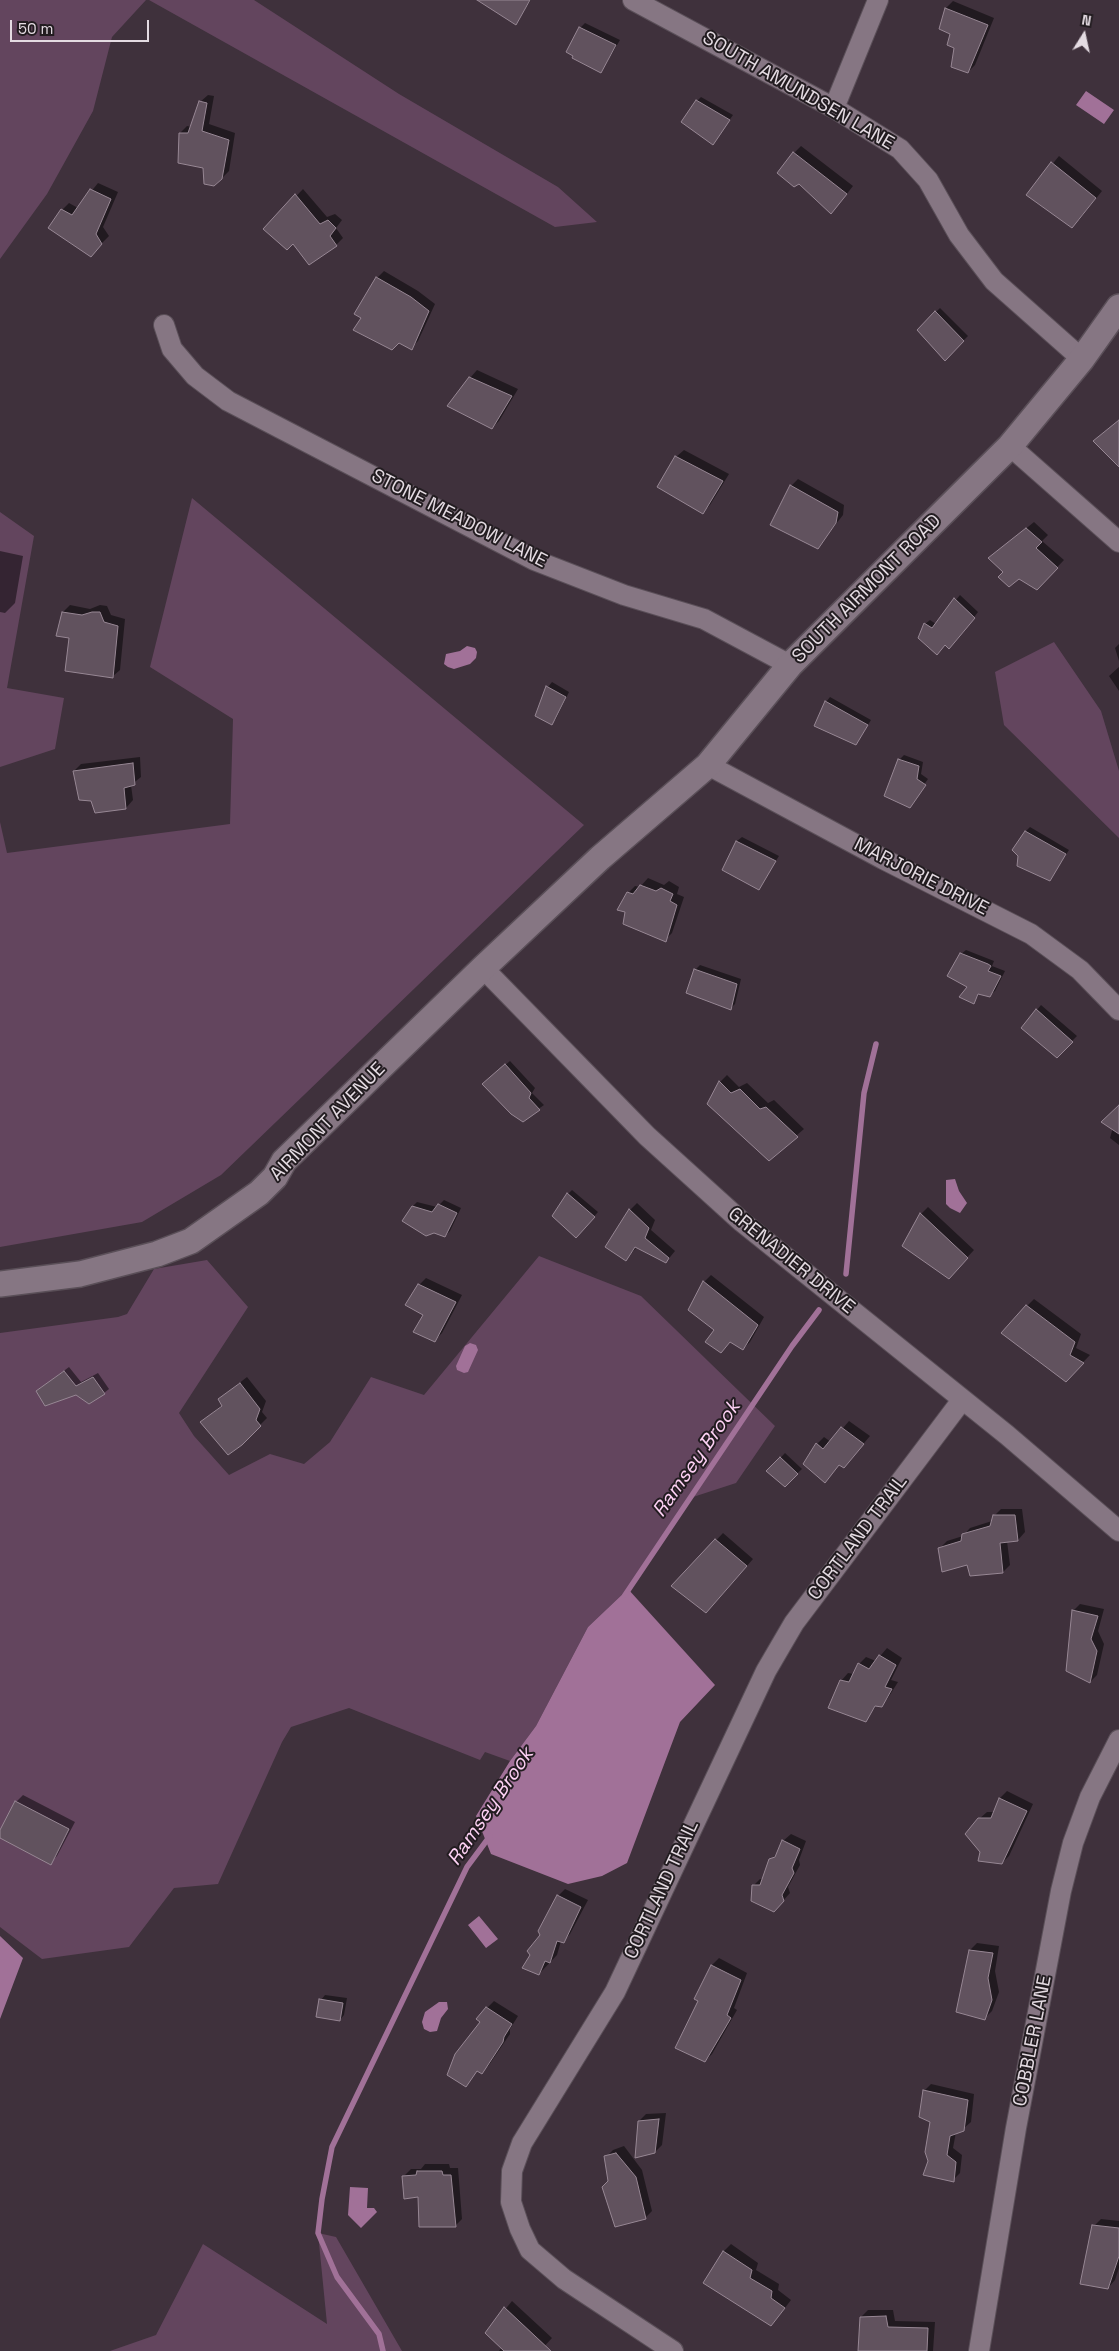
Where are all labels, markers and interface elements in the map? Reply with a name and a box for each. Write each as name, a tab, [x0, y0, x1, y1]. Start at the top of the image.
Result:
scale bar	[12, 10, 151, 42]
north arrow	[1059, 10, 1109, 60]
text: N	[1080, 11, 1093, 30]
text: 50 m	[18, 19, 53, 38]
street label: SOUTH AMUNDSEN LANE	[698, 27, 898, 155]
street label: STONE MEADOW LANE	[367, 465, 551, 573]
street label: SOUTH AIRMONT ROAD	[788, 510, 946, 668]
street label: MARJORIE DRIVE	[850, 833, 992, 921]
street label: AIRMONT AVENUE	[266, 1058, 390, 1186]
street label: GRENADIER DRIVE	[723, 1203, 859, 1319]
water label: Ramsey Brook	[648, 1396, 746, 1522]
street label: CORTLAND TRAIL	[804, 1471, 912, 1605]
water label: Ramsey Brook	[443, 1744, 539, 1870]
street label: CORTLAND TRAIL	[620, 1817, 704, 1963]
street label: COBBLER LANE	[1009, 1973, 1057, 2109]

